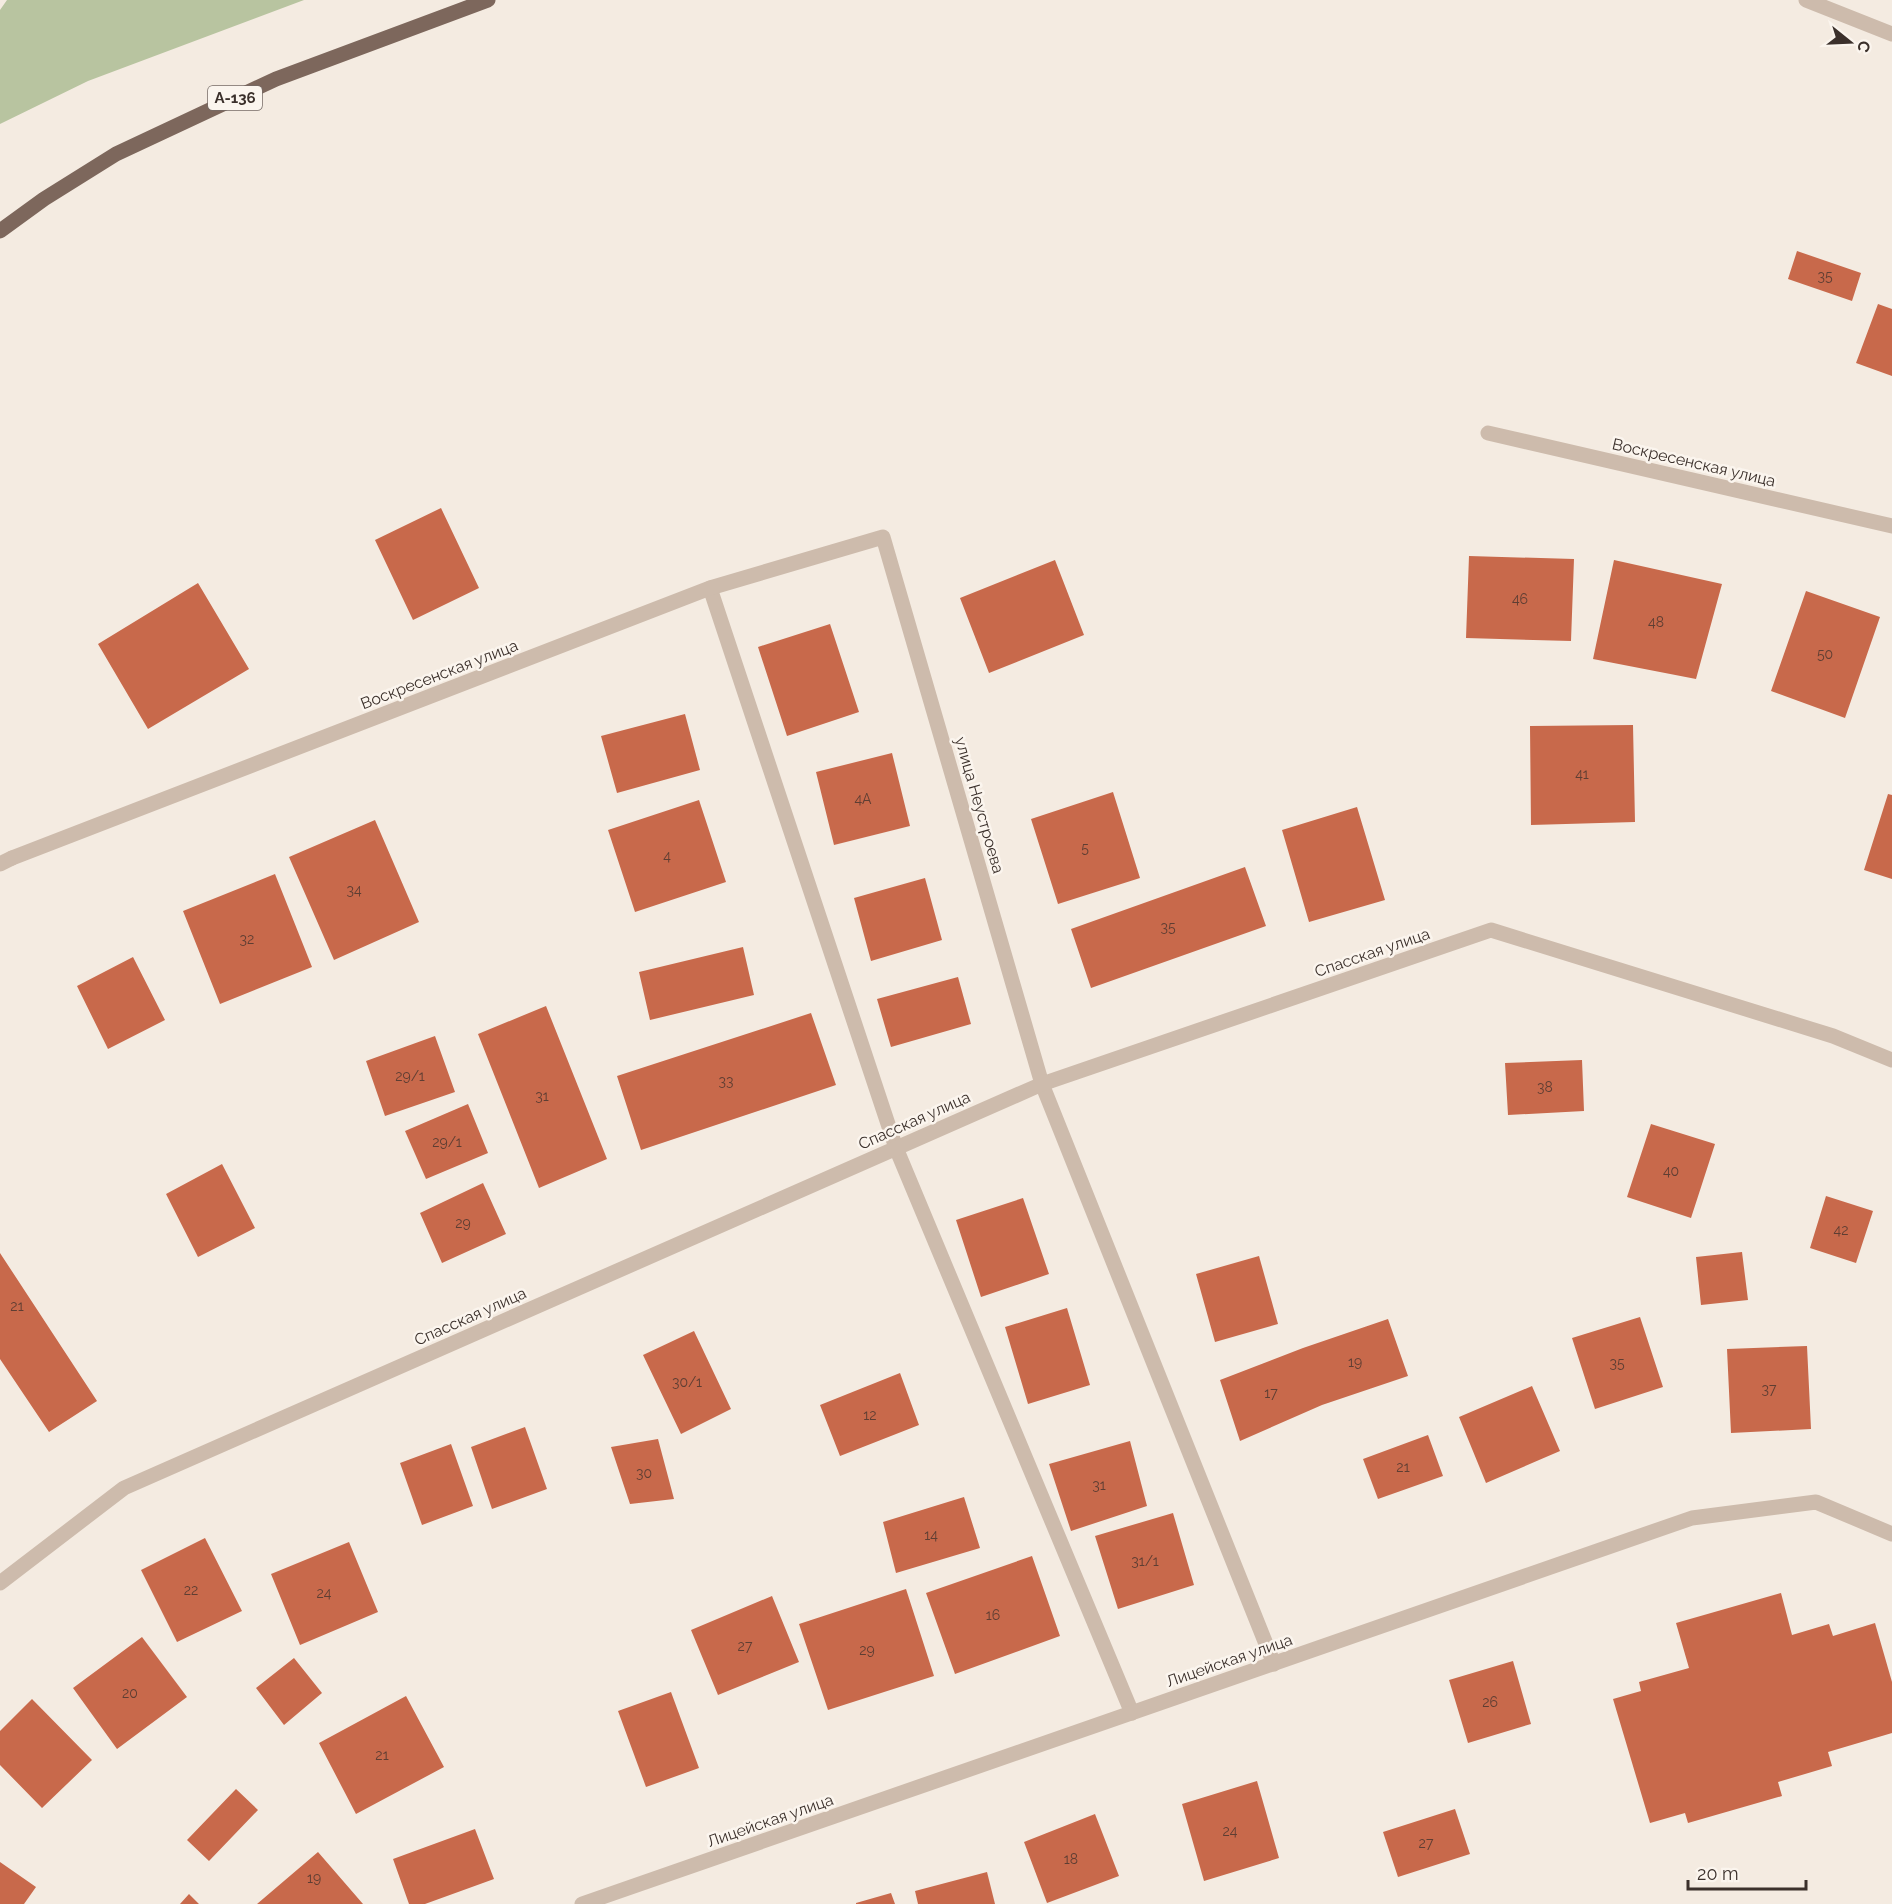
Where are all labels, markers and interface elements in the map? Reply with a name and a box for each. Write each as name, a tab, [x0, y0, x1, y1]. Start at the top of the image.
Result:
north arrow	[1820, 12, 1880, 72]
text: С	[1853, 38, 1875, 55]
road number: А-136	[208, 86, 262, 110]
house number: 35	[1817, 268, 1833, 284]
street label: Воскресенская улица	[1610, 434, 1777, 491]
house number: 46	[1512, 591, 1528, 607]
house number: 48	[1648, 614, 1664, 630]
street label: Воскресенская улица	[358, 636, 521, 713]
house number: 50	[1817, 646, 1833, 662]
street label: улица Неустроева	[951, 735, 1008, 876]
house number: 41	[1575, 766, 1589, 782]
house number: 4А	[854, 791, 872, 807]
house number: 5	[1081, 840, 1089, 856]
house number: 4	[663, 848, 671, 864]
house number: 34	[346, 882, 362, 898]
house number: 35	[1160, 919, 1176, 935]
street label: Спасская улица	[1312, 924, 1432, 981]
house number: 32	[240, 931, 254, 947]
house number: 29/1	[395, 1068, 425, 1084]
house number: 33	[719, 1073, 733, 1089]
house number: 38	[1537, 1079, 1553, 1095]
street label: Спасская улица	[855, 1087, 973, 1154]
house number: 31	[535, 1088, 549, 1104]
house number: 29/1	[432, 1134, 462, 1150]
house number: 40	[1663, 1163, 1679, 1179]
house number: 29	[455, 1215, 471, 1231]
house number: 42	[1834, 1222, 1848, 1238]
street label: Спасская улица	[411, 1283, 529, 1350]
house number: 21	[10, 1298, 24, 1314]
house number: 19	[1348, 1354, 1362, 1370]
house number: 35	[1609, 1355, 1625, 1371]
house number: 30/1	[672, 1374, 702, 1390]
house number: 37	[1762, 1381, 1777, 1397]
house number: 17	[1264, 1385, 1278, 1401]
house number: 12	[863, 1407, 877, 1423]
house number: 21	[1396, 1459, 1410, 1475]
house number: 30	[636, 1465, 652, 1481]
house number: 31	[1092, 1477, 1106, 1493]
house number: 14	[924, 1527, 938, 1543]
house number: 31/1	[1131, 1553, 1159, 1569]
house number: 22	[184, 1582, 198, 1598]
house number: 24	[317, 1585, 332, 1601]
house number: 16	[986, 1607, 1000, 1623]
street label: Лицейская улица	[1164, 1630, 1295, 1691]
house number: 27	[738, 1638, 753, 1654]
house number: 29	[859, 1642, 875, 1658]
house number: 20	[122, 1685, 138, 1701]
house number: 26	[1482, 1694, 1498, 1710]
house number: 21	[375, 1747, 389, 1763]
street label: Лицейская улица	[705, 1790, 836, 1851]
house number: 24	[1223, 1823, 1238, 1839]
house number: 27	[1419, 1835, 1434, 1851]
house number: 18	[1064, 1851, 1078, 1867]
scale bar	[1688, 1853, 1806, 1891]
text: 20 m	[1697, 1863, 1739, 1884]
house number: 19	[307, 1870, 321, 1886]

